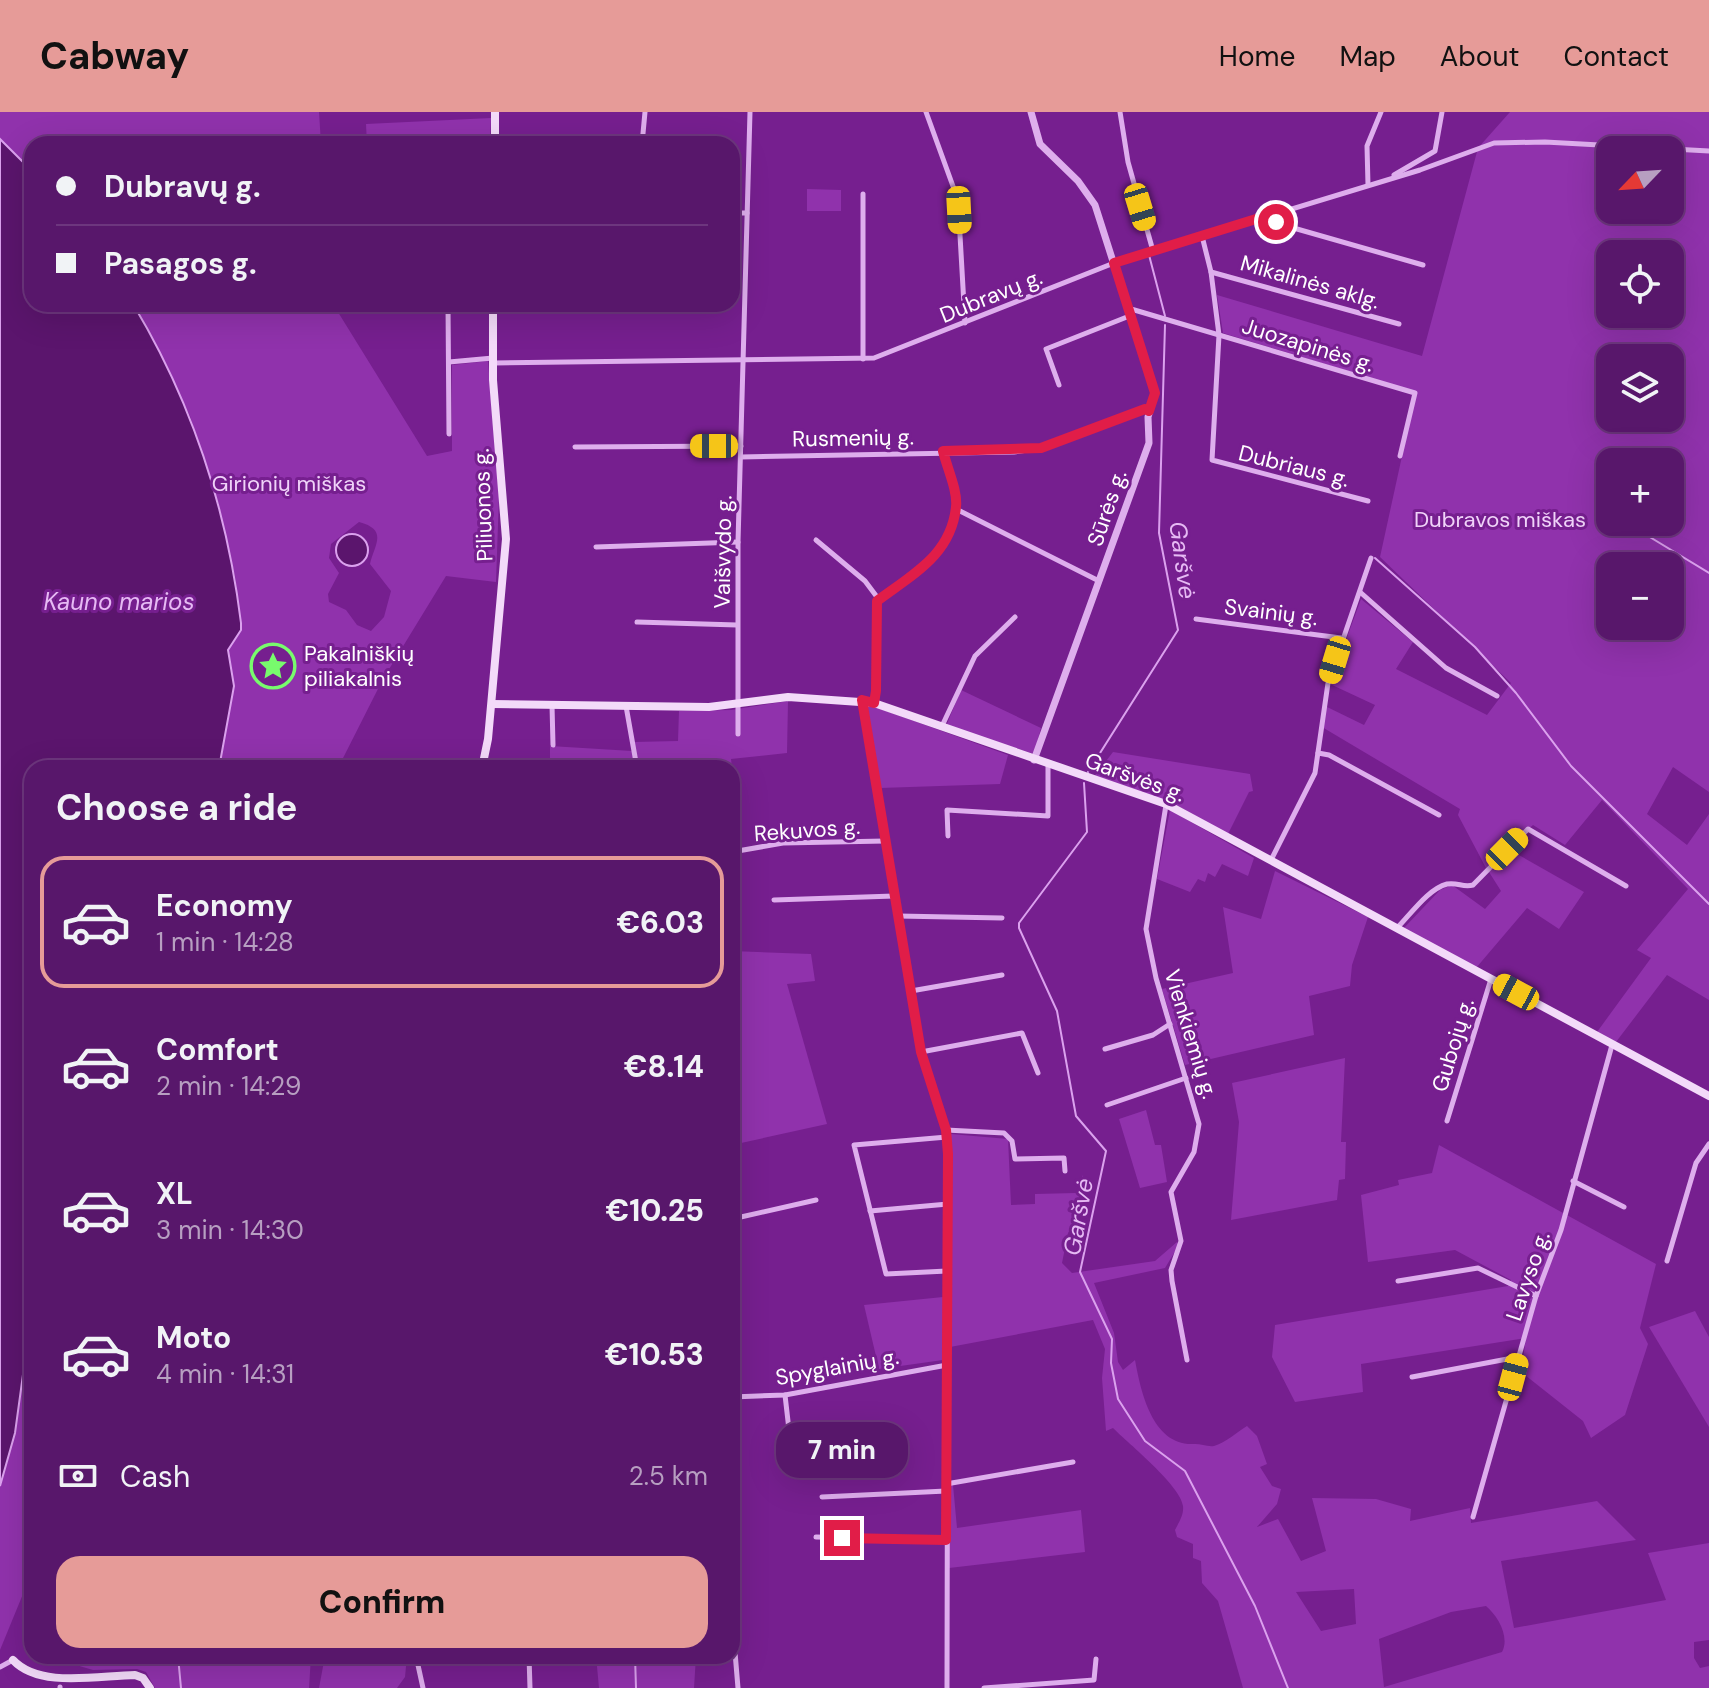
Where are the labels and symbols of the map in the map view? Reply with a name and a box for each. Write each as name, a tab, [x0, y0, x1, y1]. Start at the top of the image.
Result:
north arrow	[1596, 136, 1684, 224]
car	[1122, 181, 1158, 233]
car	[946, 185, 972, 235]
route start	[1258, 204, 1294, 240]
street label: Mikalinės aklg.	[1237, 248, 1383, 316]
street label: Dubravų g.	[936, 262, 1046, 330]
street label: Juozapinės g.	[1239, 311, 1377, 379]
street label: Rusmenių g.	[792, 422, 914, 454]
car	[690, 434, 738, 458]
street label: Dubriaus g.	[1236, 438, 1352, 494]
street label: Piliuonos g.	[467, 448, 499, 562]
street label: Sūrės g.	[1080, 466, 1134, 550]
park label: Girionių miškas	[212, 469, 366, 498]
street label: Vaišvydo g.	[708, 495, 738, 609]
park label: Dubravos miškas	[1414, 505, 1586, 534]
water label: Garšvė	[1162, 519, 1204, 601]
water label: Kauno marios	[43, 586, 195, 617]
street label: Svainių g.	[1223, 592, 1319, 632]
car	[1317, 634, 1353, 686]
place label: Pakalniškių piliakalnis	[304, 639, 414, 693]
place icon: Pakalniškių piliakalnis	[249, 642, 297, 690]
street label: Garšvės g.	[1081, 746, 1189, 808]
street label: Rekuvos g.	[753, 812, 861, 848]
car	[1482, 824, 1532, 874]
street label: Vienkiemių g.	[1158, 966, 1224, 1102]
car	[1489, 970, 1543, 1014]
street label: Gubojų g.	[1425, 995, 1481, 1095]
water label: Garšvė	[1056, 1176, 1100, 1258]
street label: Lavyso g.	[1499, 1227, 1557, 1325]
street label: Spyglainių g.	[773, 1342, 901, 1392]
car	[1495, 1351, 1531, 1403]
callout: 7 min	[776, 1422, 908, 1478]
route end	[824, 1520, 860, 1556]

